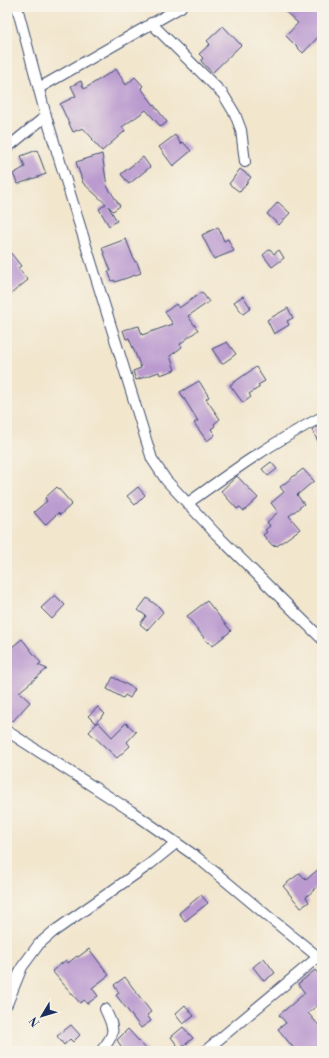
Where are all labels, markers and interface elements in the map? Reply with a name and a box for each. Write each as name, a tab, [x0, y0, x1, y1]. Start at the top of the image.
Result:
north arrow	[22, 996, 62, 1036]
text: N	[27, 1014, 43, 1029]

